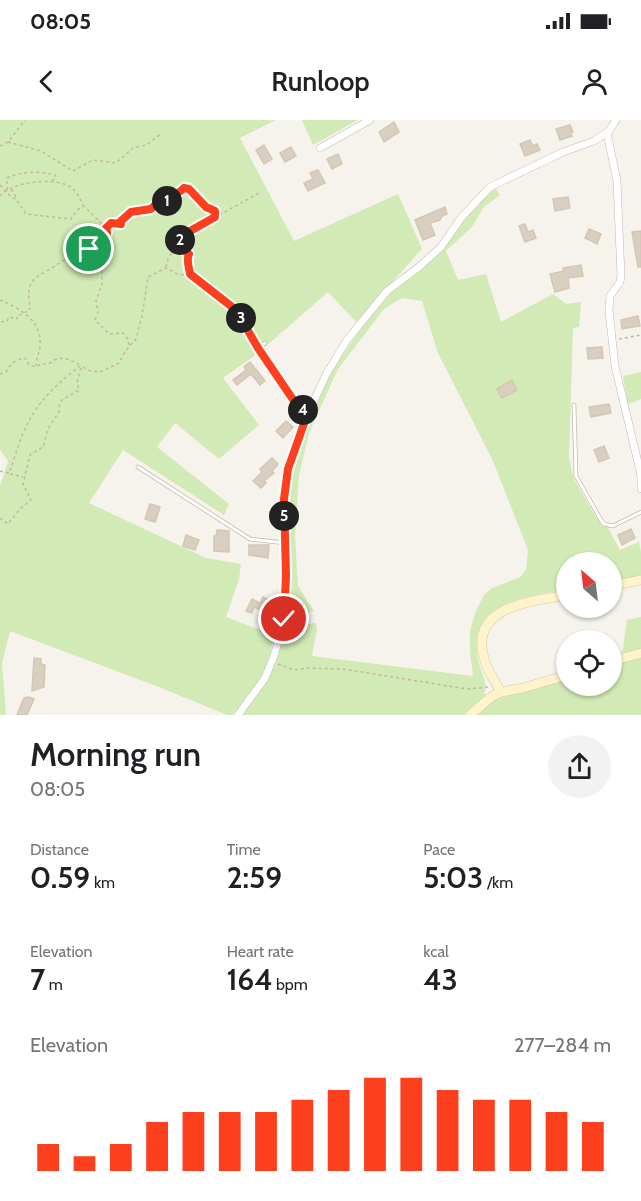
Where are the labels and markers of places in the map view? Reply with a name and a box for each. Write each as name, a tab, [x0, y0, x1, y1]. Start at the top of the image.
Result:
pin: 1	[152, 186, 182, 216]
pin	[63, 223, 114, 274]
pin: 2	[165, 225, 195, 255]
pin: 3	[226, 303, 256, 333]
pin: 4	[288, 395, 318, 425]
pin: 5	[269, 501, 299, 531]
pin	[258, 593, 309, 644]

